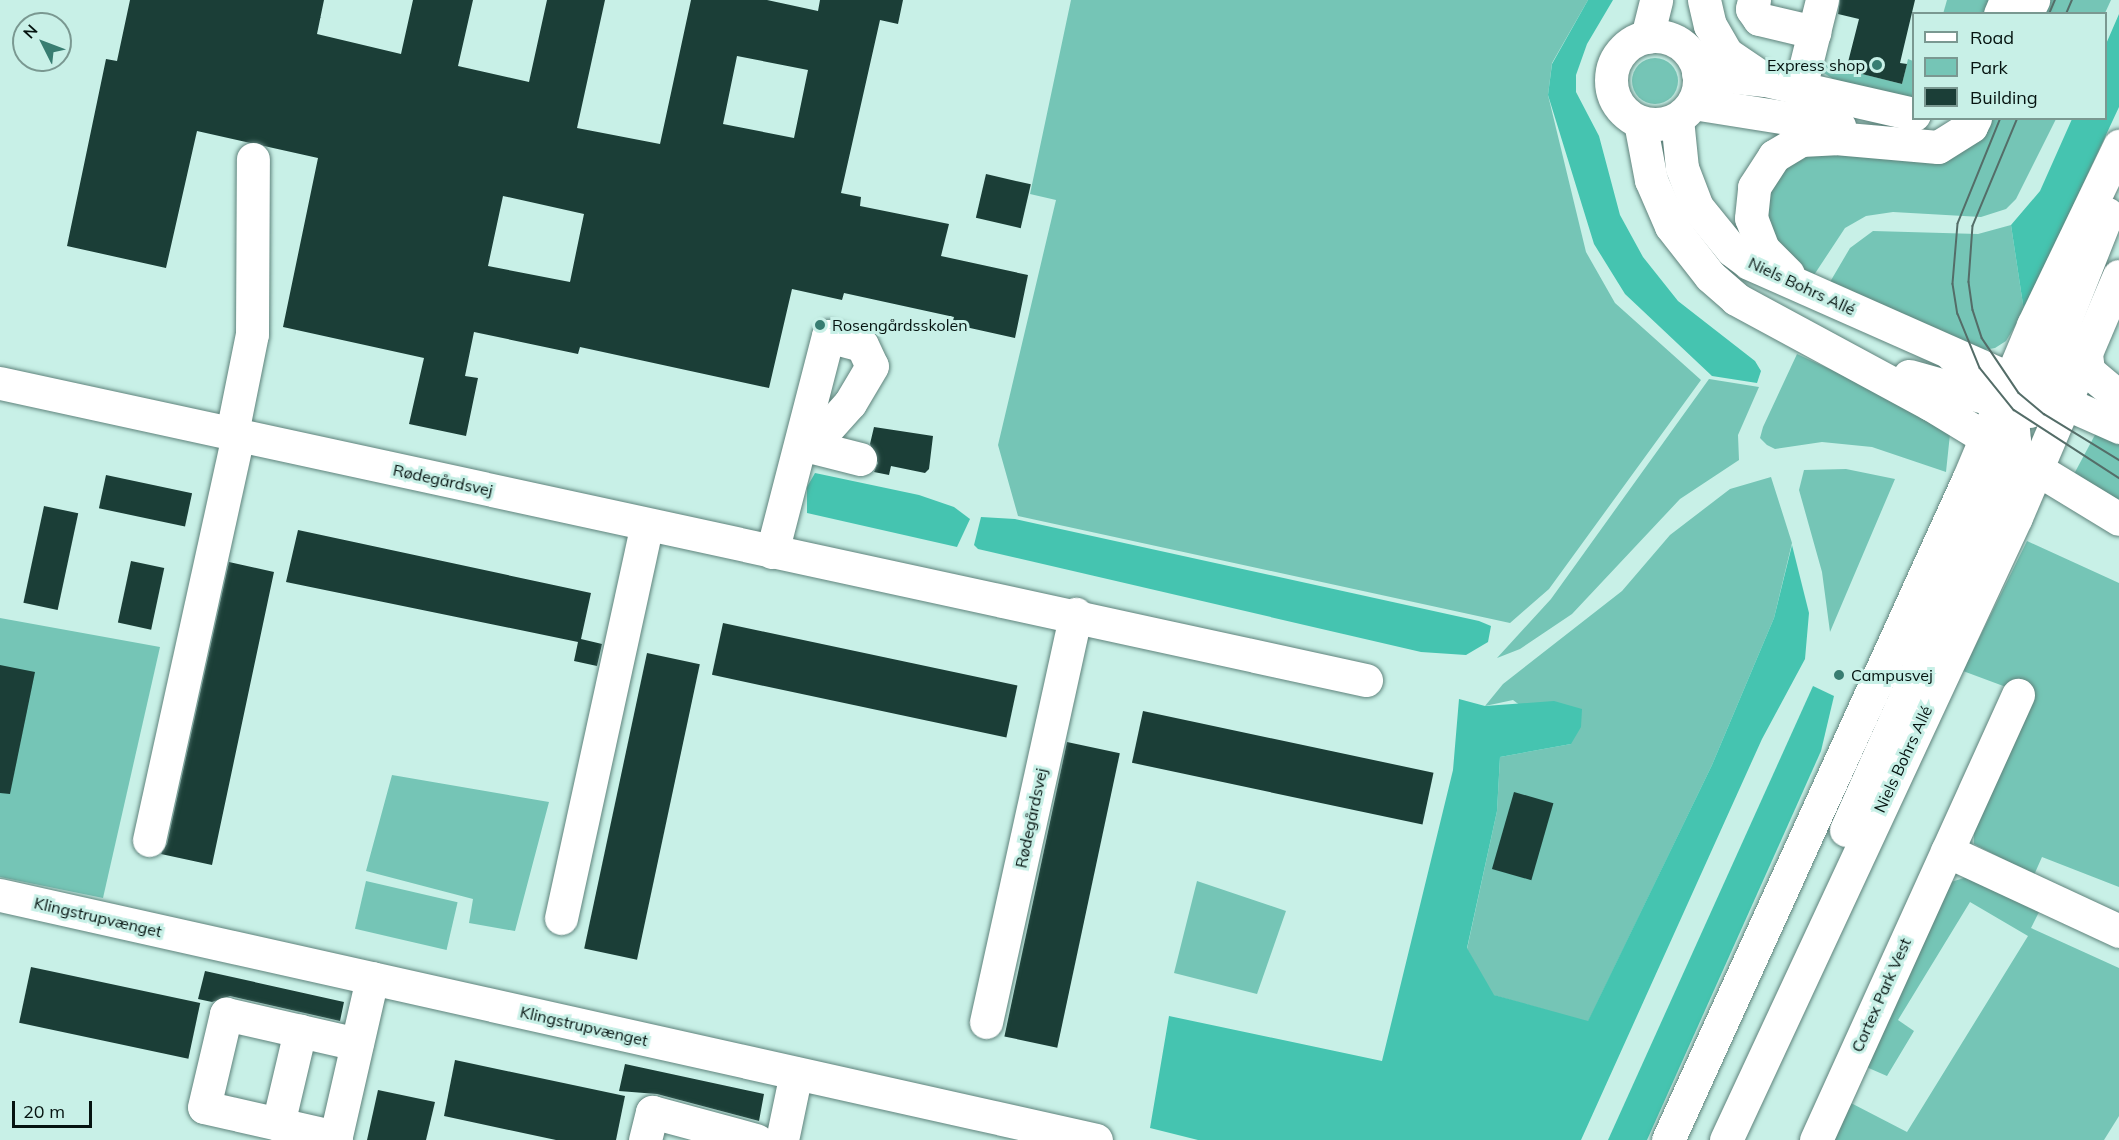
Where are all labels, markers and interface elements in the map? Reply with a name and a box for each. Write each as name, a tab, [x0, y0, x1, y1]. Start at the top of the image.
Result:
north arrow	[12, 12, 72, 72]
legend	[1912, 12, 2107, 120]
text: N	[19, 20, 42, 42]
text: Road	[1970, 26, 2014, 49]
place label: Express shop	[1767, 55, 1865, 75]
text: Park	[1970, 56, 2008, 79]
marker: Express shop	[1870, 58, 1884, 72]
text: Building	[1970, 86, 2038, 109]
street label: Niels Bohrs Allé	[1746, 253, 1858, 319]
place label: Rosengårdsskolen	[832, 315, 968, 335]
marker: Rosengårdsskolen	[813, 318, 827, 332]
street label: Rødegårdsvej	[391, 460, 495, 500]
place label: Campusvej	[1851, 665, 1933, 685]
marker: Campusvej	[1832, 668, 1846, 682]
street label: Niels Bohrs Allé	[1870, 703, 1936, 815]
street label: Rødegårdsvej	[1011, 766, 1051, 870]
street label: Klingstrupvænget	[32, 893, 164, 941]
street label: Cortex Park Vest	[1847, 935, 1915, 1055]
street label: Klingstrupvænget	[518, 1002, 650, 1050]
scale bar	[15, 1089, 94, 1127]
text: 20 m	[23, 1100, 65, 1123]

